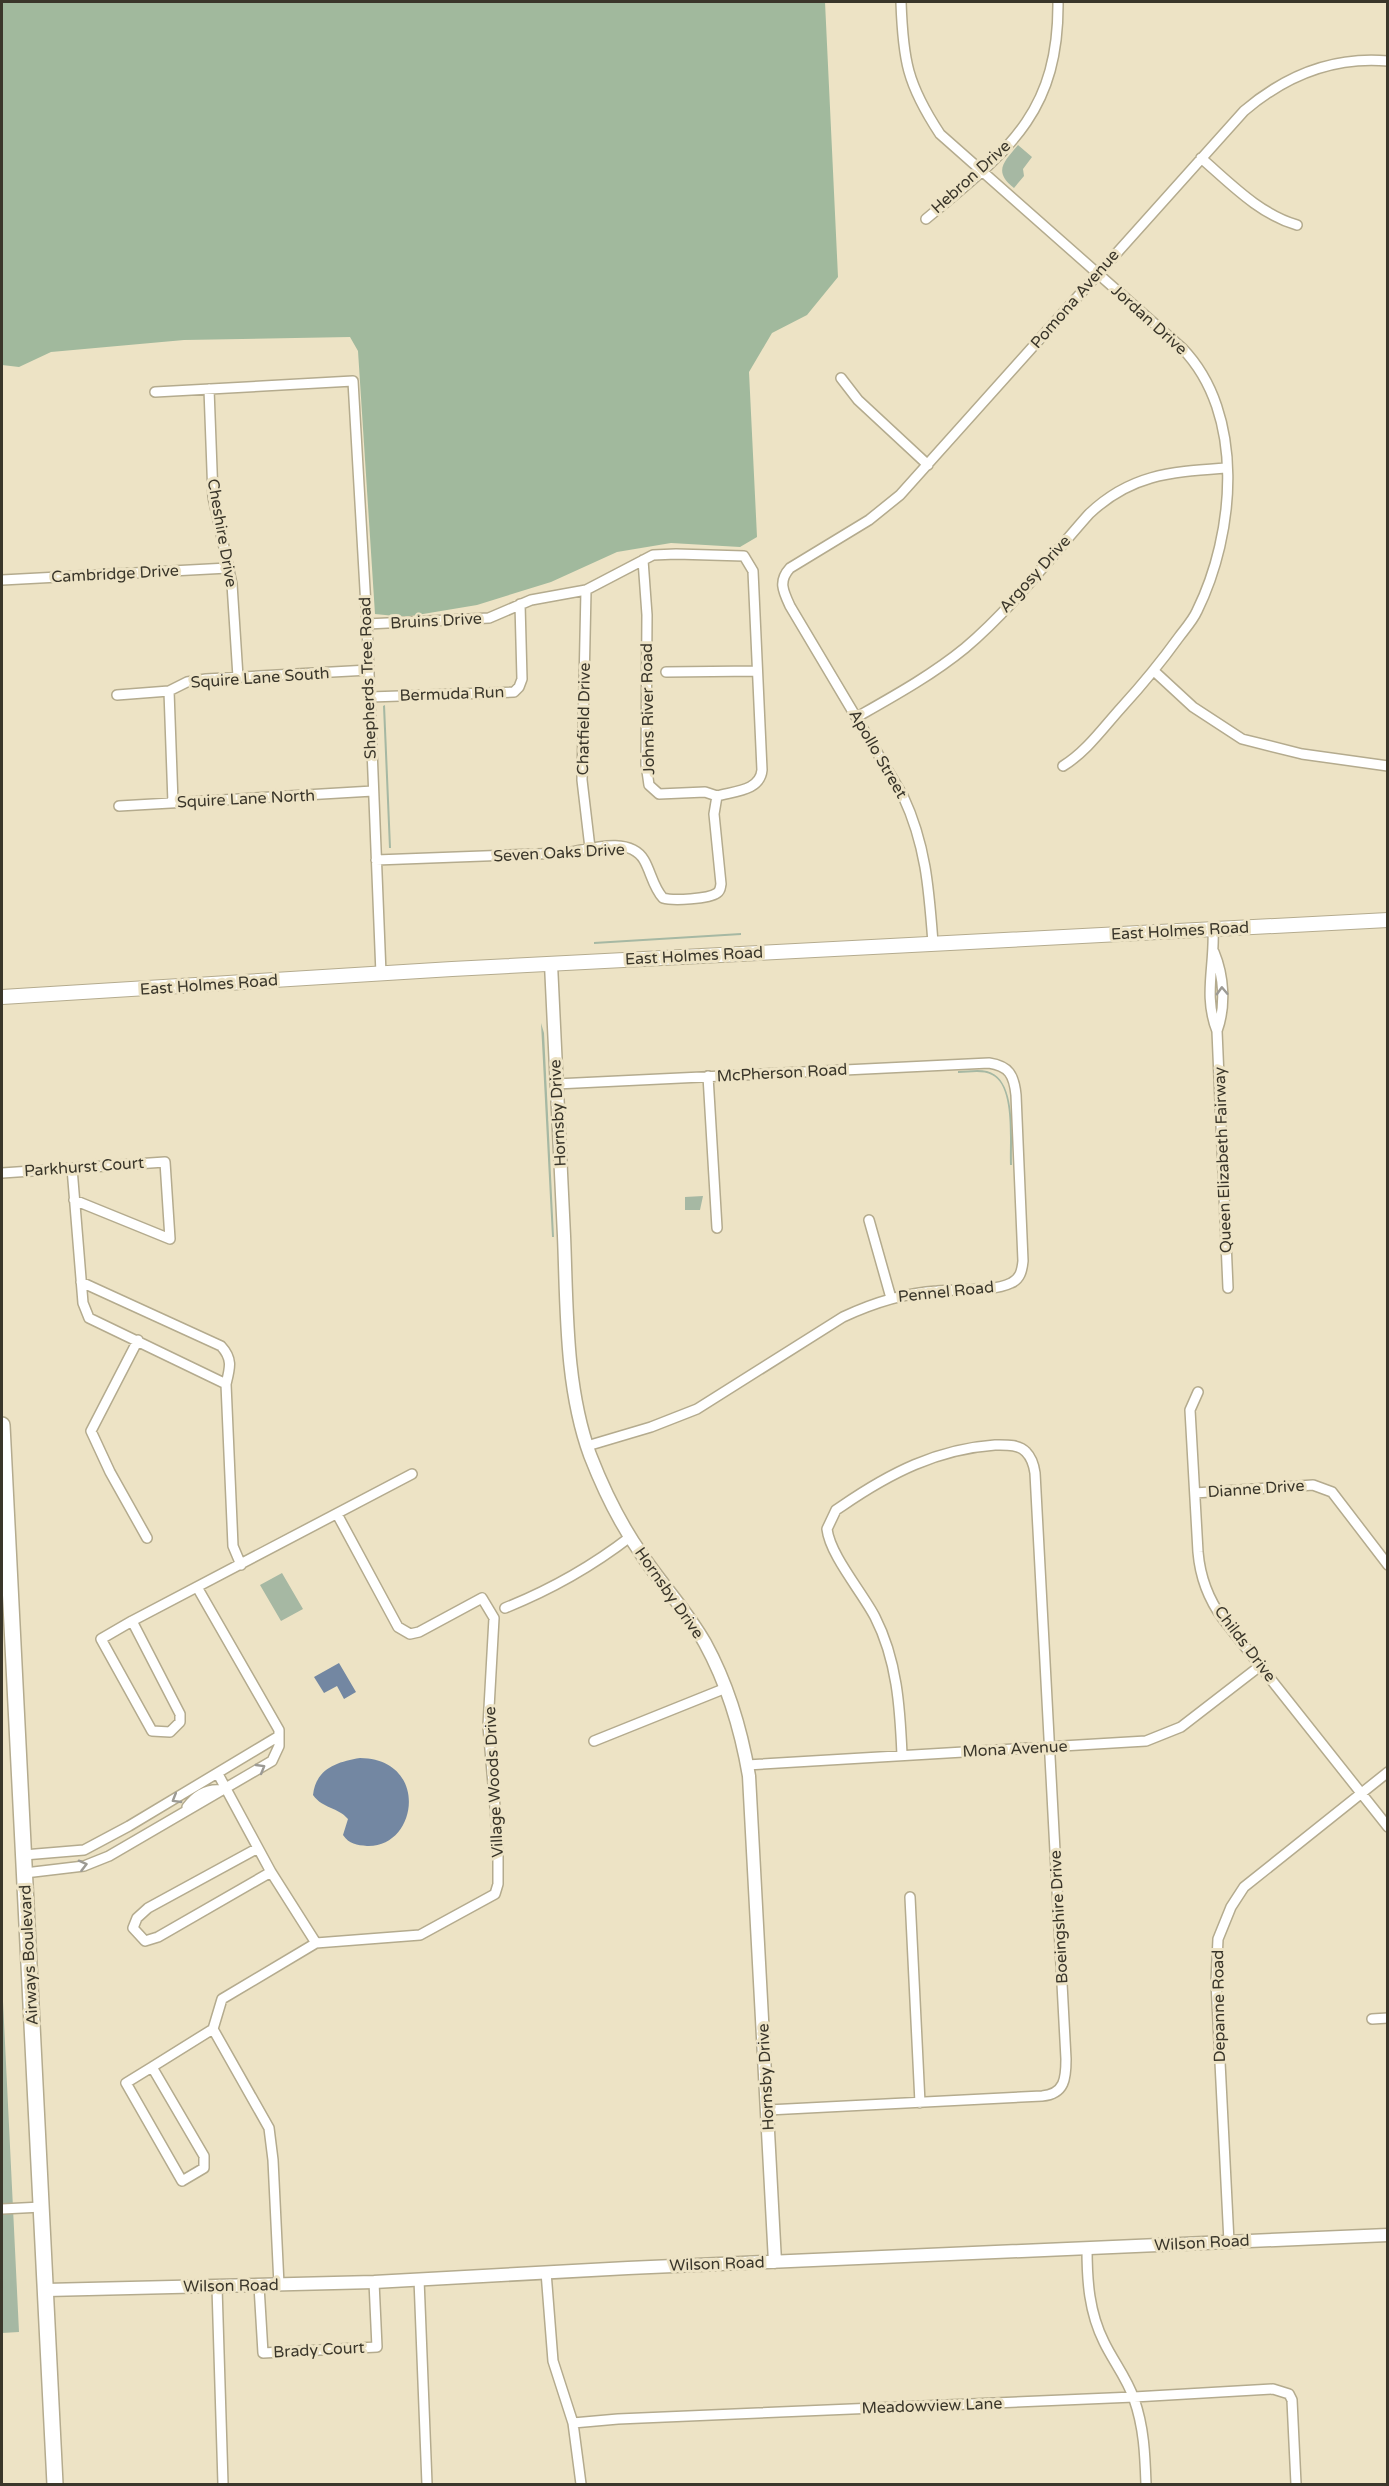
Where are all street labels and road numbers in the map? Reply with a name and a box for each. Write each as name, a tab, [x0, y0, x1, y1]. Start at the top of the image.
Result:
street label: Hebron Drive	[927, 136, 1015, 218]
street label: Pomona Avenue	[1027, 245, 1123, 353]
street label: Jordan Drive	[1107, 281, 1191, 359]
street label: Cheshire Drive	[203, 477, 241, 589]
street label: Argosy Drive	[995, 531, 1075, 617]
street label: Cambridge Drive	[51, 561, 179, 587]
street label: Shepherds Tree Road	[355, 596, 381, 760]
street label: Bruins Drive	[390, 609, 482, 633]
street label: Johns River Road	[637, 643, 659, 775]
street label: Chatfield Drive	[573, 662, 595, 776]
street label: Squire Lane South	[190, 663, 330, 693]
street label: Bermuda Run	[399, 682, 505, 706]
street label: Apollo Street	[845, 706, 911, 802]
street label: Squire Lane North	[176, 785, 316, 813]
street label: Seven Oaks Drive	[493, 840, 625, 866]
street label: East Holmes Road	[1110, 917, 1250, 945]
street label: East Holmes Road	[624, 942, 764, 970]
street label: East Holmes Road	[139, 970, 279, 1000]
street label: Hornsby Drive	[545, 1059, 571, 1167]
street label: McPherson Road	[716, 1060, 848, 1086]
street label: Queen Elizabeth Fairway	[1210, 1066, 1236, 1254]
street label: Parkhurst Court	[23, 1153, 145, 1181]
street label: Pennel Road	[897, 1277, 995, 1307]
street label: Dianne Drive	[1207, 1476, 1305, 1502]
street label: Hornsby Drive	[630, 1543, 708, 1643]
street label: Childs Drive	[1210, 1602, 1280, 1686]
street label: Village Woods Drive	[480, 1706, 508, 1858]
street label: Mona Avenue	[962, 1736, 1068, 1762]
street label: Boeingshire Drive	[1046, 1850, 1072, 1984]
street label: Airways Boulevard	[15, 1884, 43, 2026]
street label: Depanne Road	[1208, 1949, 1230, 2063]
street label: Hornsby Drive	[753, 2023, 779, 2131]
street label: Wilson Road	[1154, 2231, 1250, 2255]
street label: Wilson Road	[669, 2252, 765, 2276]
street label: Wilson Road	[183, 2275, 279, 2297]
street label: Brady Court	[273, 2338, 365, 2362]
street label: Meadowview Lane	[861, 2394, 1003, 2418]

